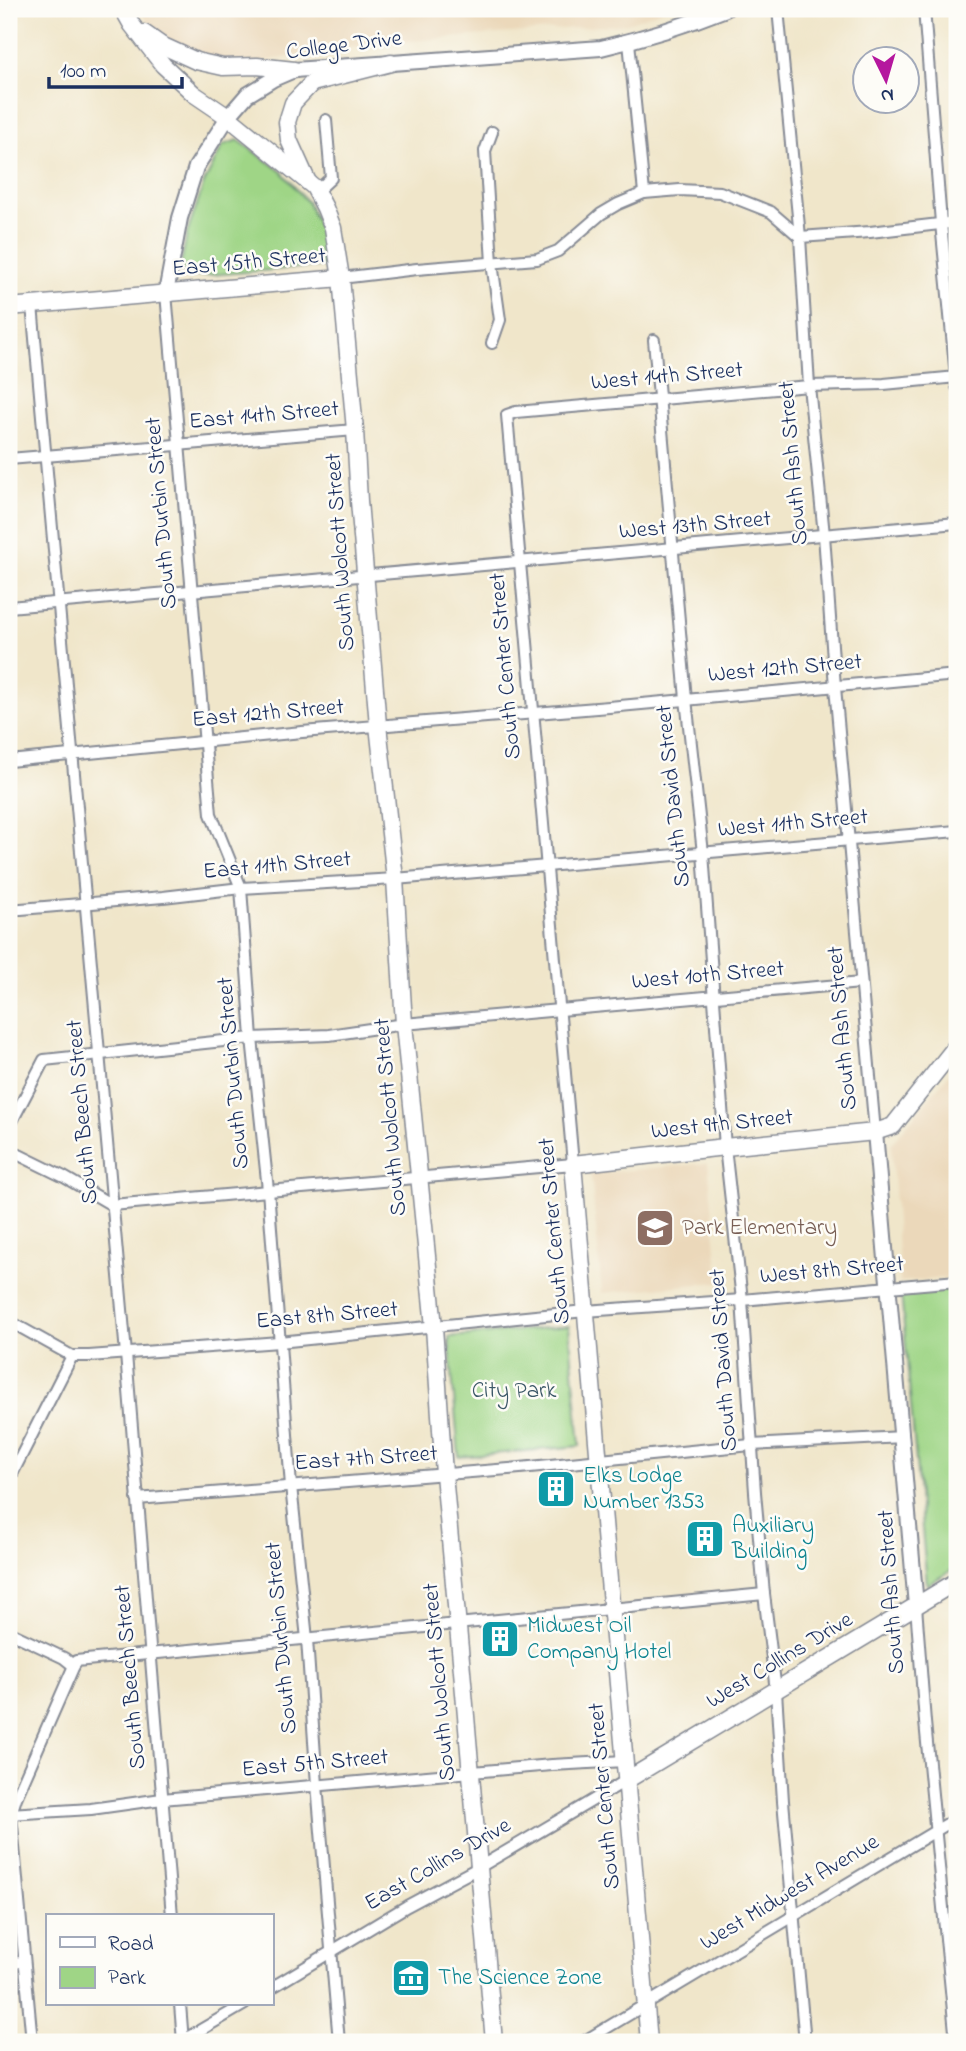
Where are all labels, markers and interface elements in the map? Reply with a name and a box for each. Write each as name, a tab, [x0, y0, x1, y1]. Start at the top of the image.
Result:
street label: College Drive	[284, 22, 405, 70]
scale bar	[49, 46, 182, 90]
north arrow	[850, 46, 920, 116]
text: 100 m	[60, 57, 106, 87]
text: N	[880, 80, 895, 108]
street label: East 15th Street	[171, 240, 328, 286]
street label: West 14th Street	[590, 354, 745, 400]
street label: South Ash Street	[770, 379, 818, 546]
street label: East 14th Street	[187, 393, 341, 439]
street label: South Durbin Street	[137, 415, 187, 610]
street label: South Wolcott Street	[318, 452, 364, 652]
street label: West 13th Street	[618, 503, 773, 549]
street label: South Center Street	[481, 571, 531, 761]
street label: West 12th Street	[707, 646, 864, 692]
street label: East 12th Street	[191, 691, 346, 737]
street label: South David Street	[648, 703, 700, 889]
street label: West 11th Street	[717, 801, 870, 847]
street label: East 11th Street	[202, 843, 353, 889]
street label: South Ash Street	[819, 944, 867, 1111]
street label: West 10th Street	[630, 953, 786, 999]
street label: South Durbin Street	[209, 975, 259, 1170]
street label: South Wolcott Street	[366, 1016, 416, 1217]
street label: South Beech Street	[58, 1018, 108, 1206]
street label: West 9th Street	[649, 1101, 795, 1149]
street label: South Center Street	[530, 1136, 580, 1326]
school or university icon: Park Elementary	[634, 1207, 676, 1249]
place label: Park Elementary	[682, 1212, 837, 1247]
street label: West 8th Street	[759, 1248, 906, 1294]
street label: South David Street	[701, 1267, 747, 1453]
street label: East 8th Street	[255, 1293, 400, 1339]
park label: City Park	[472, 1375, 557, 1410]
street label: East 7th Street	[293, 1438, 439, 1480]
place label: Elks Lodge Number 1353	[583, 1460, 704, 1519]
building icon: Elks Lodge Number 1353	[535, 1468, 577, 1510]
street label: South Ash Street	[870, 1508, 914, 1675]
place label: Auxiliary Building	[731, 1510, 814, 1570]
building icon: Auxiliary Building	[684, 1518, 726, 1560]
street label: South Durbin Street	[257, 1540, 307, 1735]
street label: South Wolcott Street	[415, 1581, 465, 1782]
street label: South Beech Street	[106, 1583, 156, 1771]
street label: West Collins Drive	[700, 1604, 860, 1718]
place label: Midwest Oil Company Hotel	[527, 1610, 671, 1671]
building icon: Midwest Oil Company Hotel	[479, 1618, 521, 1660]
street label: South Center Street	[580, 1701, 630, 1891]
street label: East 5th Street	[240, 1741, 390, 1787]
street label: East Collins Drive	[359, 1809, 518, 1920]
street label: West Midwest Avenue	[694, 1826, 886, 1960]
legend	[46, 1914, 273, 2006]
text: Road	[108, 1930, 154, 1960]
museum icon: The Science Zone	[390, 1957, 432, 1999]
place label: The Science Zone	[438, 1962, 603, 1995]
text: Park	[108, 1964, 147, 1994]

